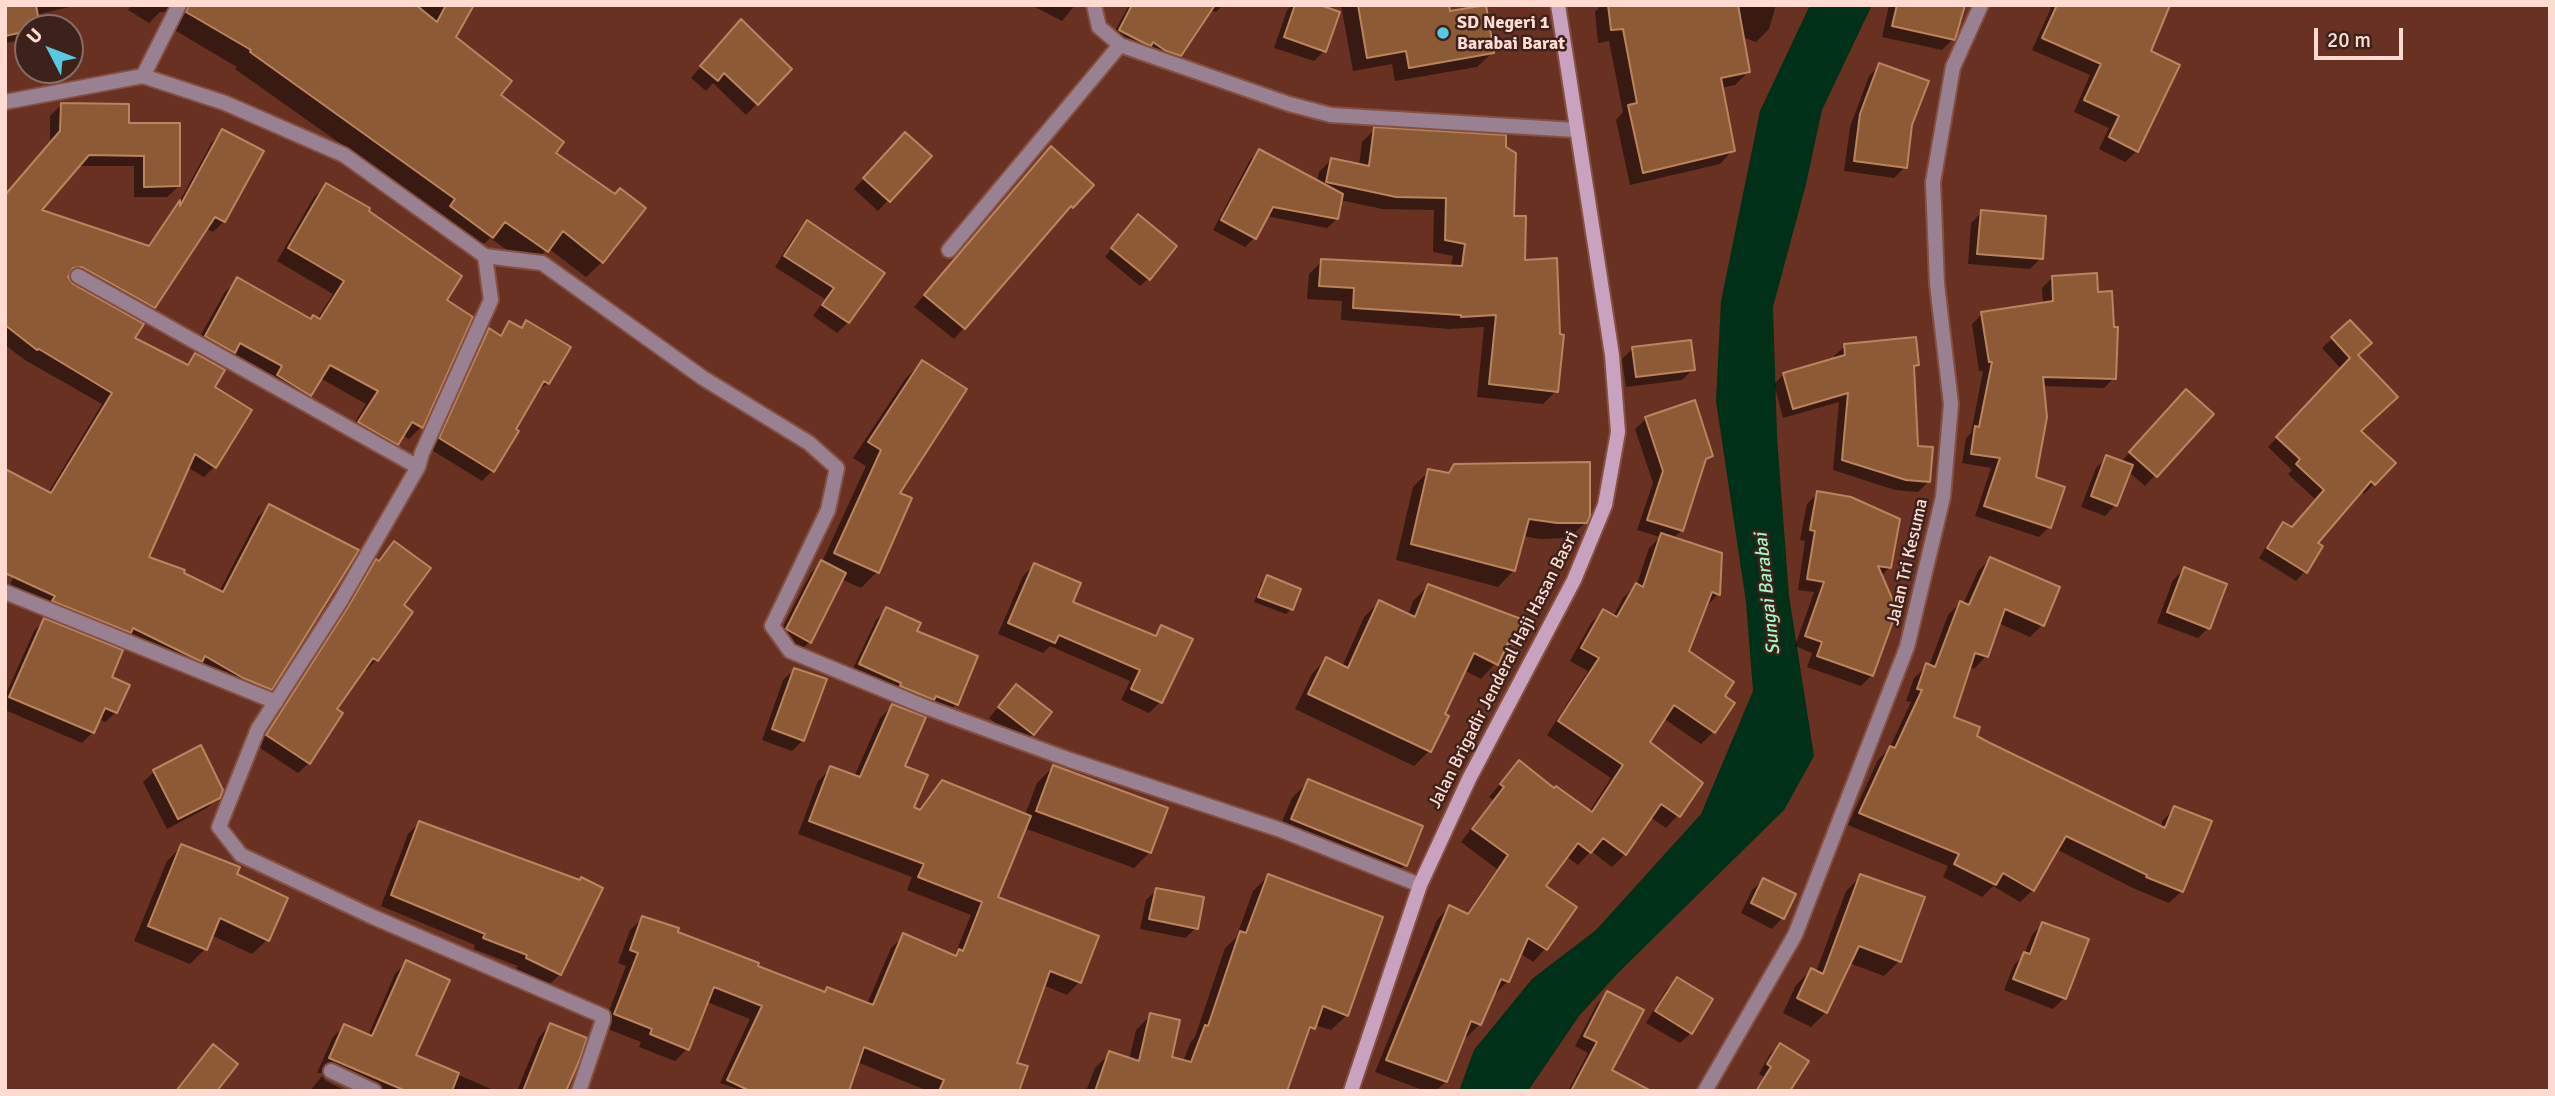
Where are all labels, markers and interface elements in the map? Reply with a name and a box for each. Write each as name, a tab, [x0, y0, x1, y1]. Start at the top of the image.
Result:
place label: SD Negeri 1 Barabai Barat	[1457, 12, 1565, 54]
north arrow	[14, 14, 84, 84]
scale bar	[2317, 14, 2406, 58]
text: U	[22, 24, 48, 49]
marker: SD Negeri 1 Barabai Barat	[1435, 25, 1451, 41]
text: 20 m	[2327, 27, 2371, 53]
street label: Jalan Tri Kesuma	[1883, 497, 1933, 627]
street label: Jalan Brigadir Jenderal Haji Hasan Basri	[1424, 528, 1584, 812]
water label: Sungai Barabai	[1750, 532, 1786, 656]

